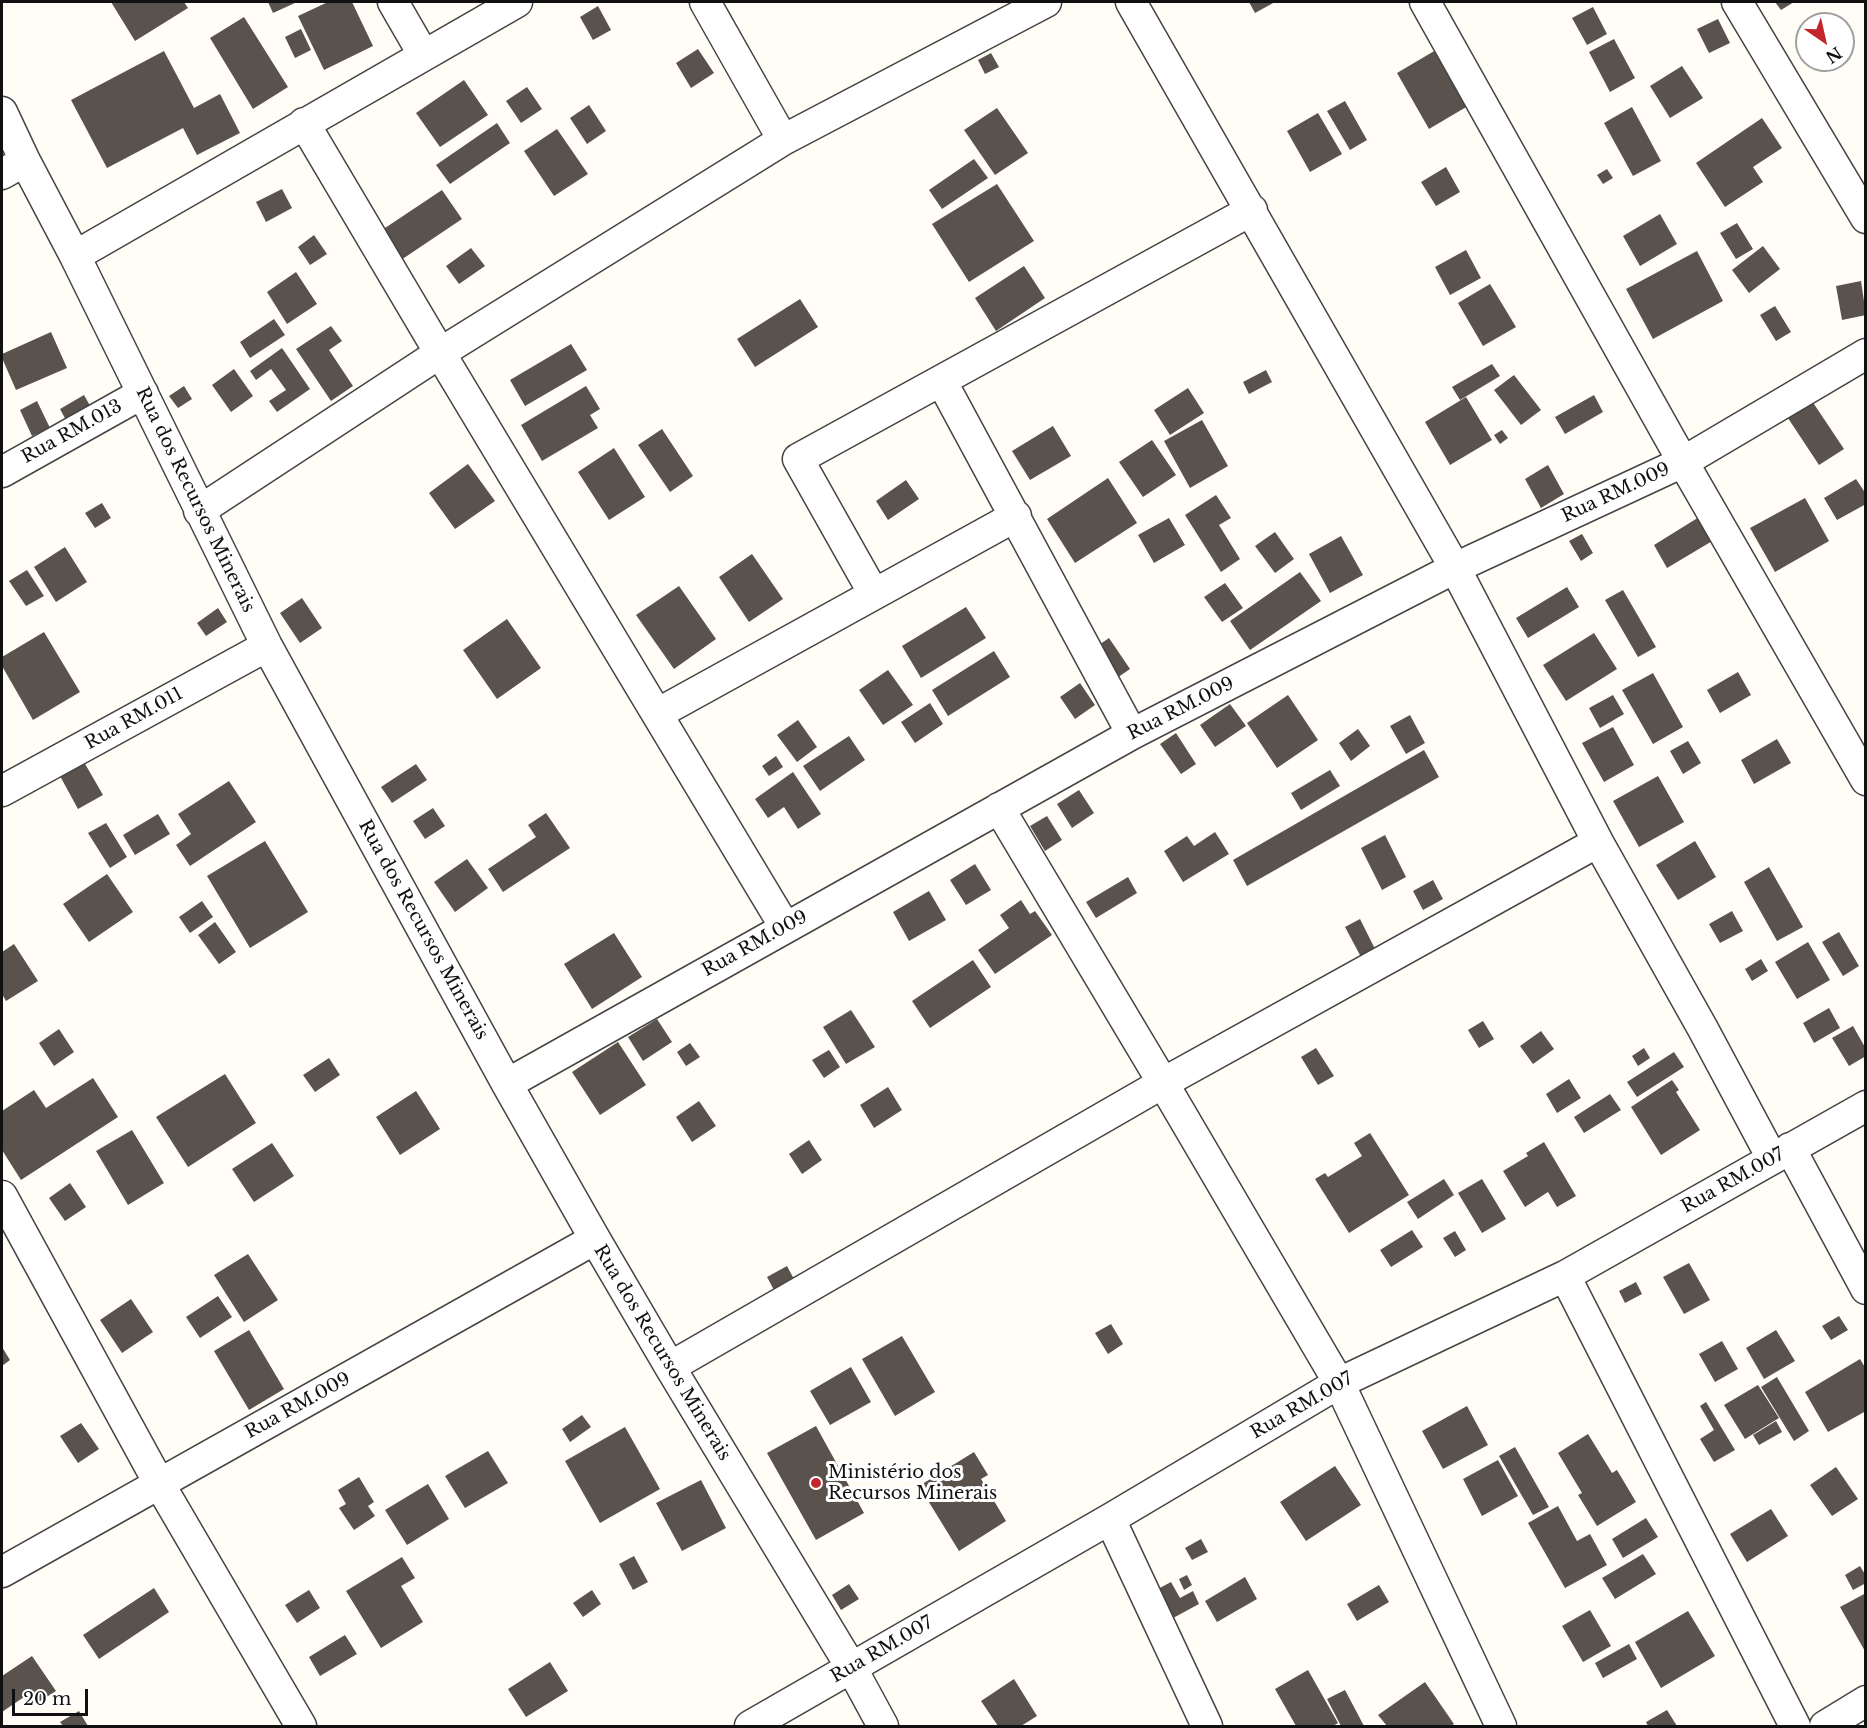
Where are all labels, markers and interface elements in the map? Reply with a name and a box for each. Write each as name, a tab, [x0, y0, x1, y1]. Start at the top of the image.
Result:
north arrow	[1795, 12, 1855, 72]
text: N	[1822, 43, 1846, 68]
street label: Rua dos Recursos Minerais	[131, 384, 259, 616]
street label: Rua RM.013	[18, 396, 126, 468]
street label: Rua RM.009	[1558, 459, 1674, 527]
street label: Rua RM.009	[1124, 673, 1238, 745]
street label: Rua RM.011	[81, 683, 187, 755]
street label: Rua dos Recursos Minerais	[353, 816, 493, 1044]
street label: Rua RM.009	[699, 906, 811, 982]
street label: Rua RM.007	[1678, 1144, 1788, 1218]
street label: Rua dos Recursos Minerais	[589, 1241, 735, 1465]
street label: Rua RM.009	[242, 1368, 354, 1444]
street label: Rua RM.007	[1247, 1368, 1357, 1444]
place label: Ministério dos Recursos Minerais	[828, 1462, 997, 1504]
marker: Ministério dos Recursos Minerais	[809, 1476, 823, 1490]
street label: Rua RM.007	[827, 1612, 937, 1688]
scale bar	[15, 1677, 92, 1715]
text: 20 m	[23, 1688, 71, 1710]

